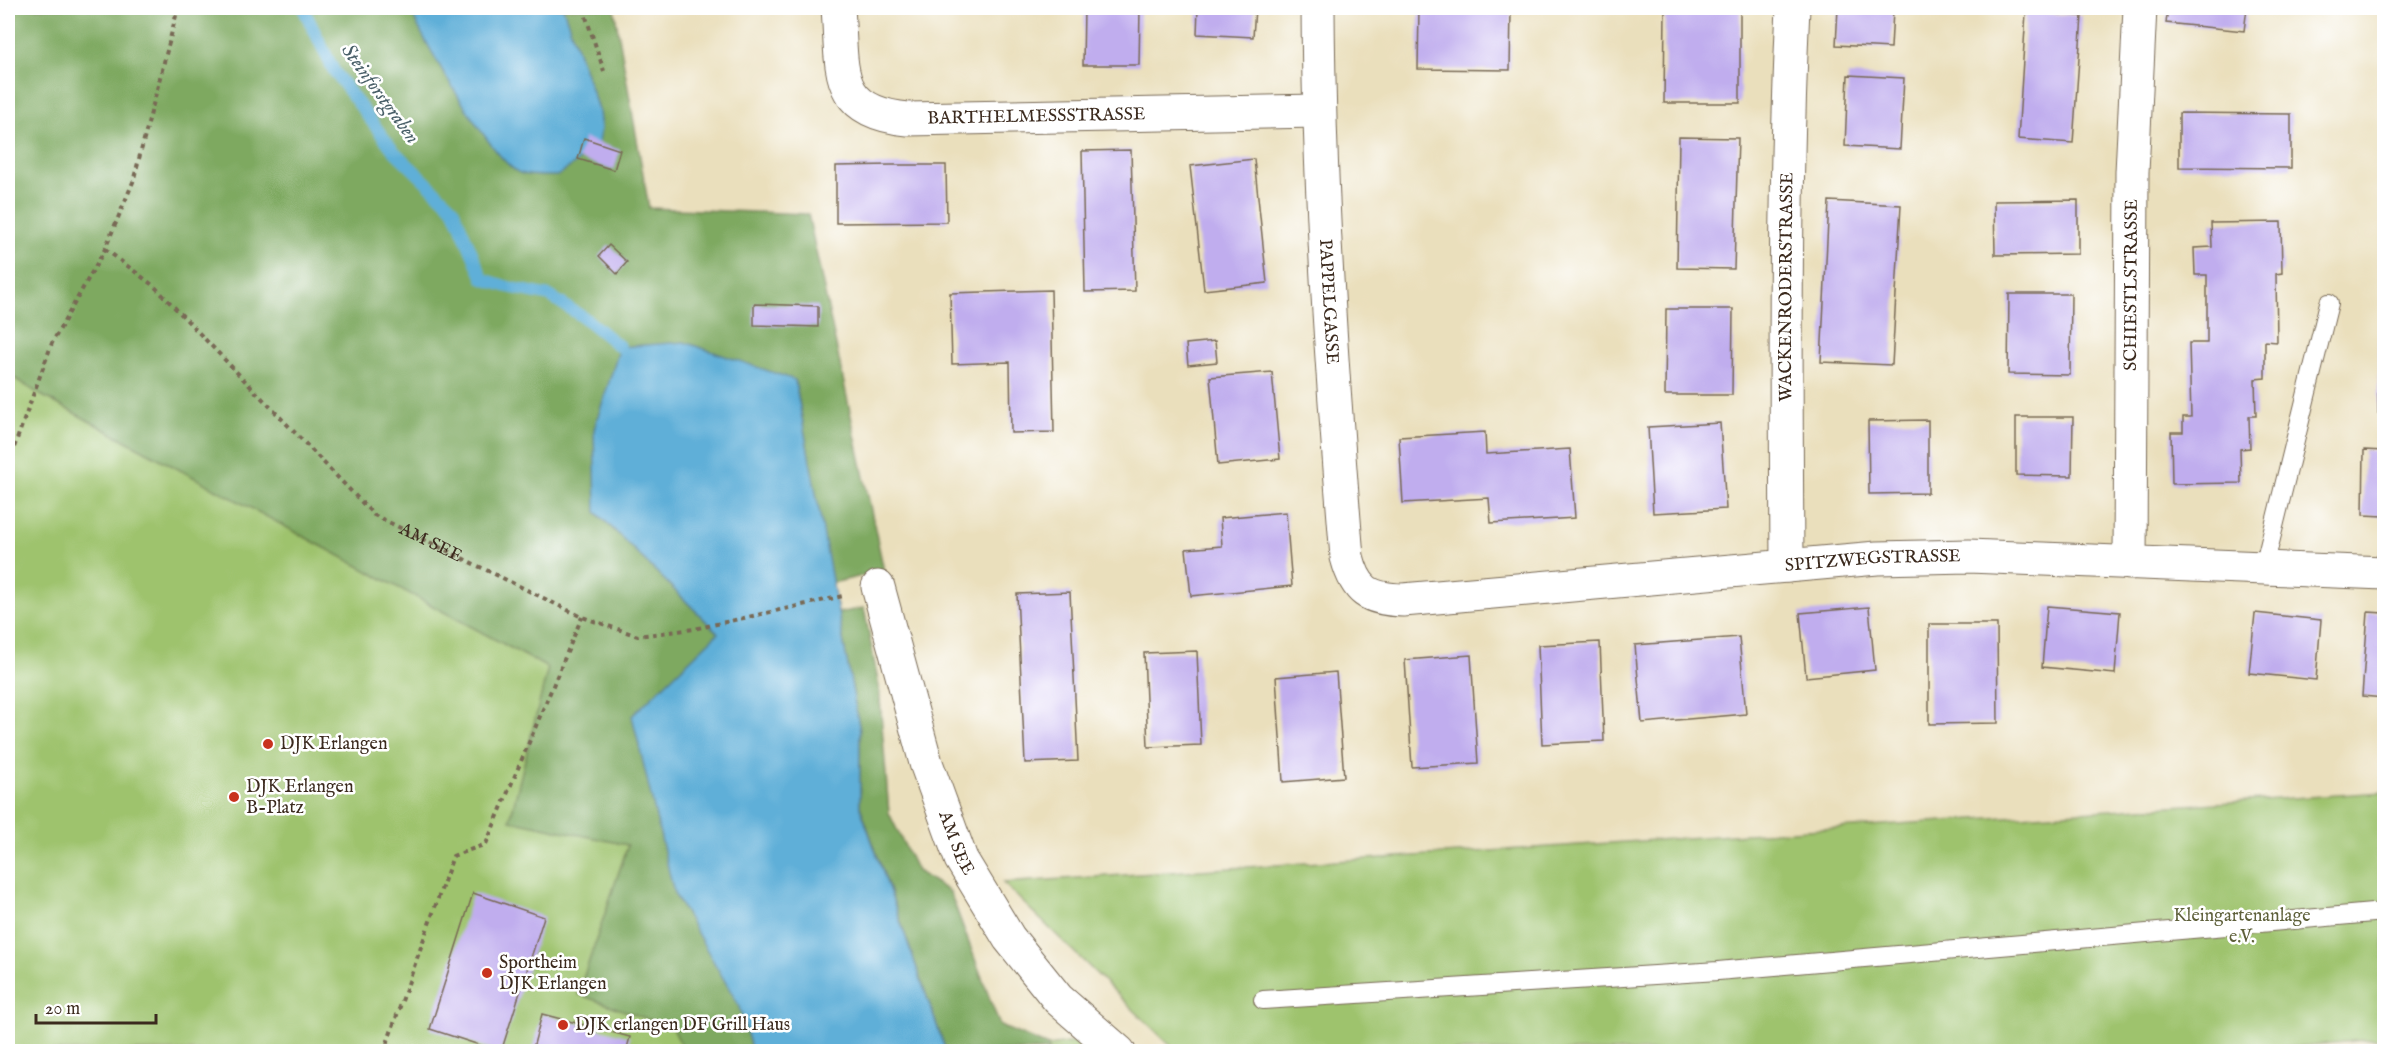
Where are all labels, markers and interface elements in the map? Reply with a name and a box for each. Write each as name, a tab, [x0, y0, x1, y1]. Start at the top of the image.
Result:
water label: Steinforstgraben	[334, 39, 425, 150]
street label: BARTHELMESSSTRASSE	[927, 103, 1146, 130]
street label: WACKENRODERSTRASSE	[1775, 172, 1799, 402]
street label: SCHIESTLSTRASSE	[2119, 199, 2143, 371]
street label: PAPPELGASSE	[1313, 239, 1344, 365]
street label: AM SEE	[394, 517, 466, 568]
street label: SPITZWEGSTRASSE	[1784, 545, 1961, 578]
place label: DJK Erlangen	[280, 733, 388, 756]
marker: DJK Erlangen	[261, 737, 275, 751]
place label: DJK Erlangen B-Platz	[246, 776, 354, 820]
marker: DJK Erlangen B-Platz	[227, 790, 241, 804]
street label: AM SEE	[933, 807, 980, 880]
park label: Kleingartenanlage e.V.	[2174, 905, 2310, 949]
place label: Sportheim DJK Erlangen	[499, 952, 607, 996]
marker: Sportheim DJK Erlangen	[480, 966, 494, 980]
scale bar	[36, 987, 156, 1025]
text: 20 m	[45, 998, 80, 1021]
place label: DJK erlangen DF Grill Haus	[575, 1014, 790, 1037]
marker: DJK erlangen DF Grill Haus	[556, 1018, 570, 1032]

